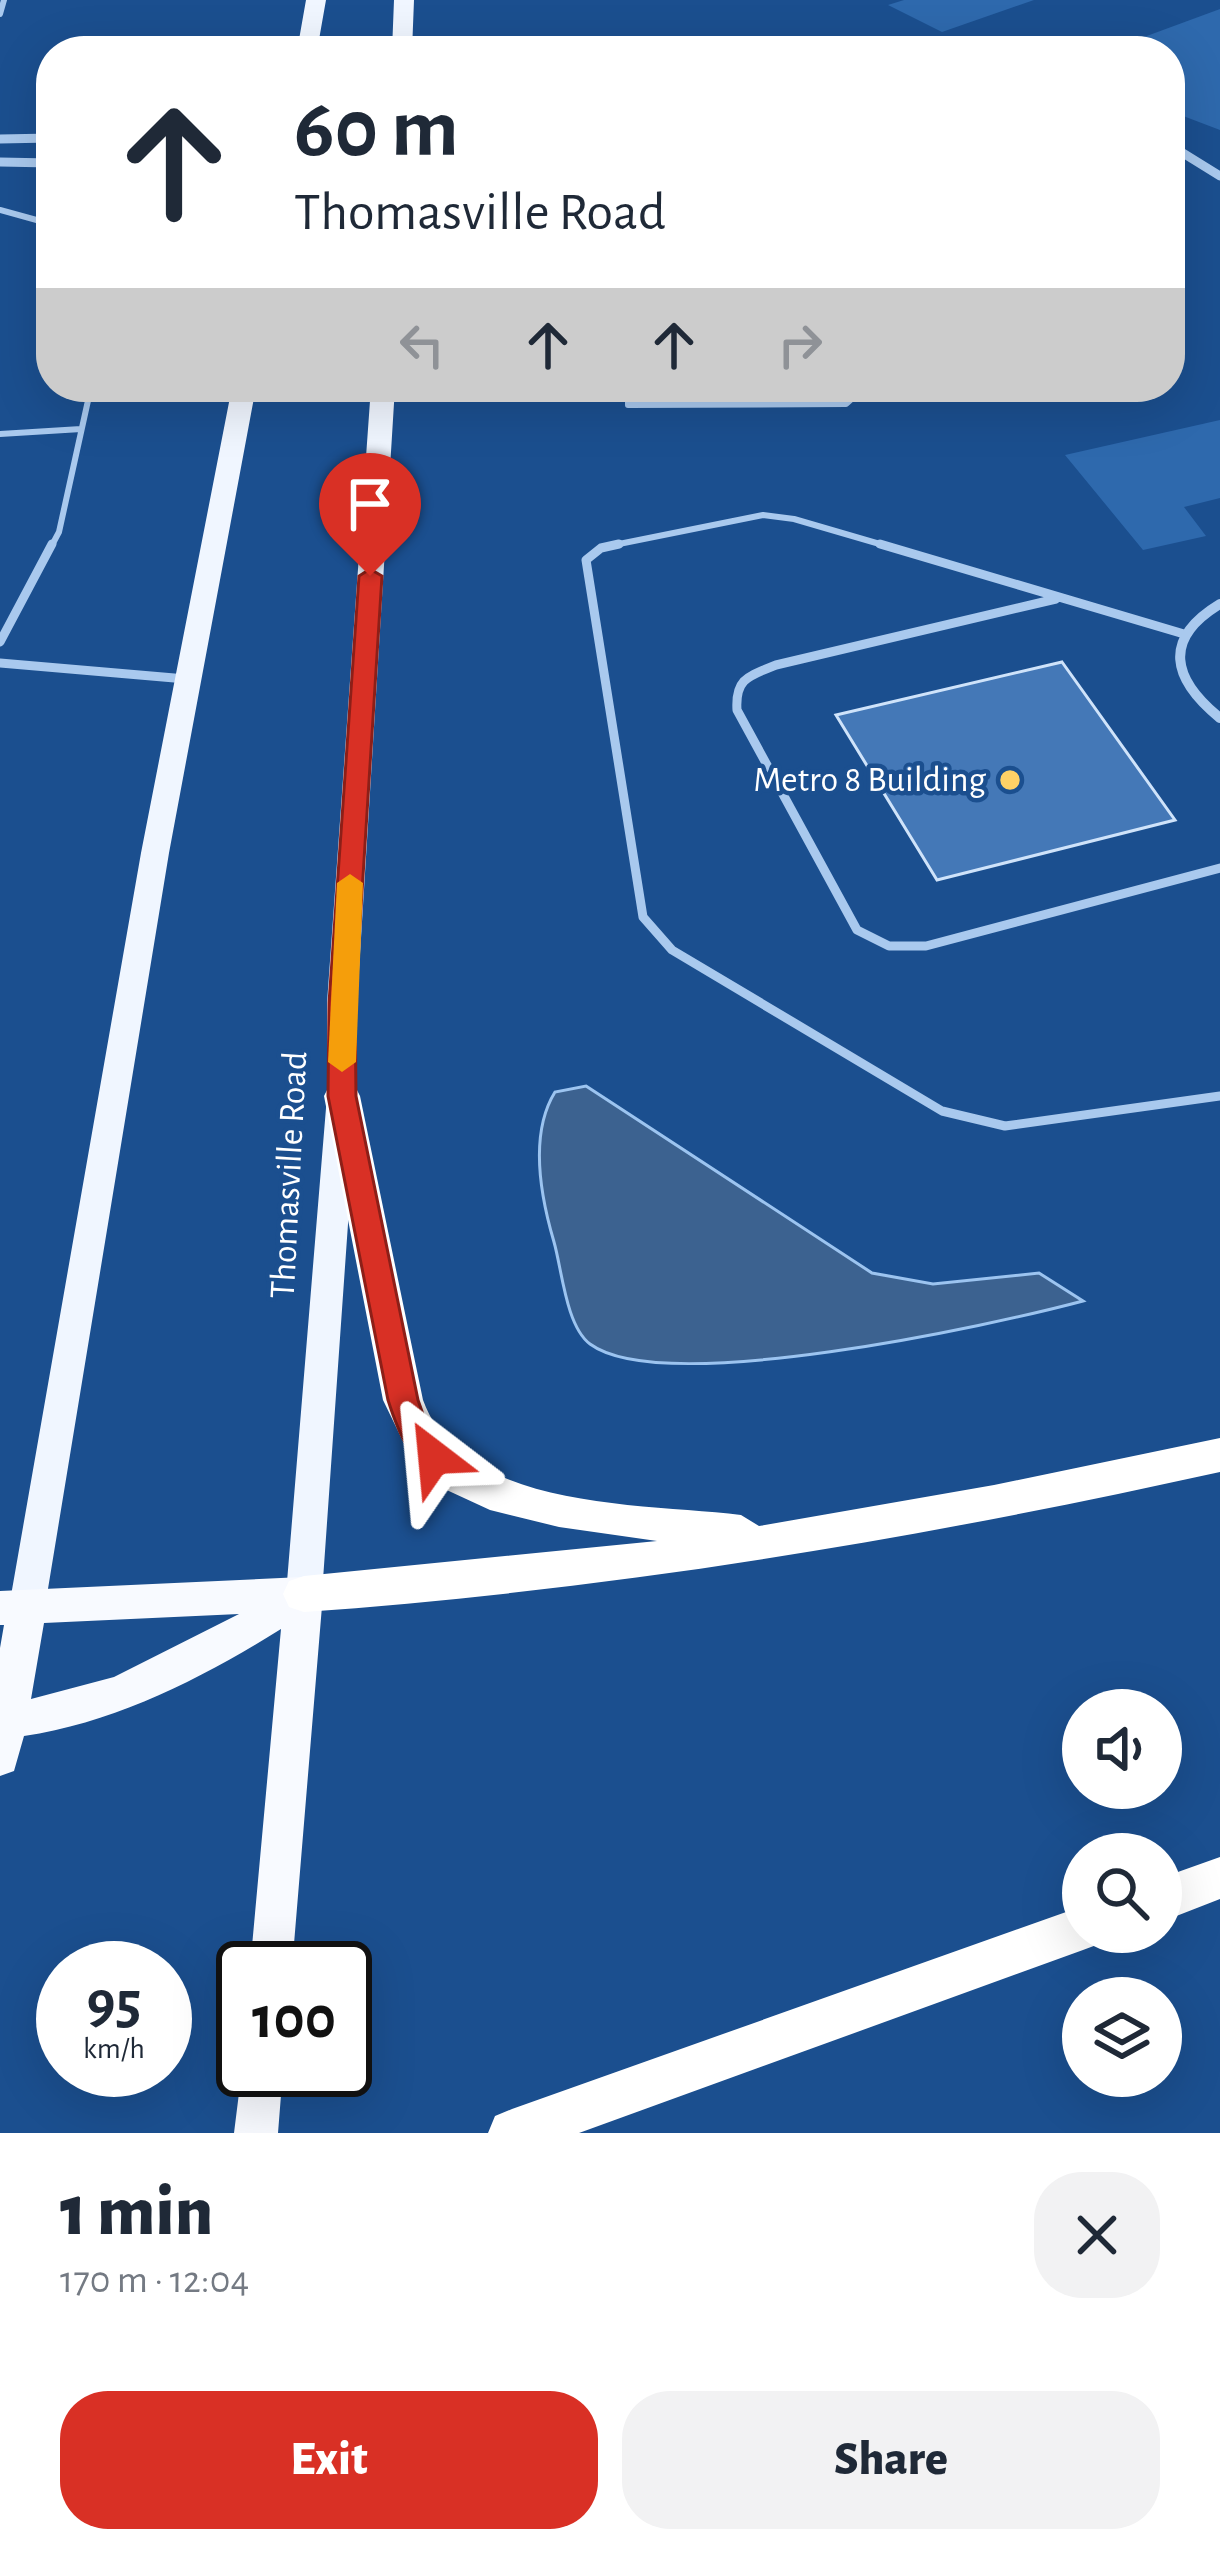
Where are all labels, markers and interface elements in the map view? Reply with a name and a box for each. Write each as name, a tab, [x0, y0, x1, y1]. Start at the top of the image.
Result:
icon: ahead	[96, 84, 252, 240]
text: 60 m	[294, 88, 459, 172]
text: Thomasville Road	[294, 186, 666, 240]
icon: left	[389, 312, 455, 378]
icon: ahead	[515, 312, 581, 378]
icon: ahead	[641, 312, 707, 378]
icon: right	[767, 312, 833, 378]
pin	[319, 453, 421, 576]
icon: arrive	[337, 471, 403, 537]
place label: Metro 8 Building	[753, 762, 986, 798]
marker: Metro 8 Building	[997, 767, 1023, 793]
street label: Thomasville Road	[265, 1050, 313, 1300]
position arrow	[371, 1394, 497, 1520]
map controls	[1062, 1689, 1182, 2097]
button: sound	[1062, 1689, 1182, 1809]
button: search	[1062, 1833, 1182, 1953]
speed limit sign: 100	[216, 1941, 372, 2097]
text: 95	[87, 1974, 141, 2034]
button: layers	[1062, 1977, 1182, 2097]
text: km/h	[83, 2034, 145, 2064]
button: close	[1034, 2172, 1160, 2298]
text: 1 min	[60, 2176, 213, 2248]
text: 170 m · 12:04	[60, 2261, 249, 2300]
button: Exit	[60, 2391, 598, 2529]
button: Share	[622, 2391, 1160, 2529]

